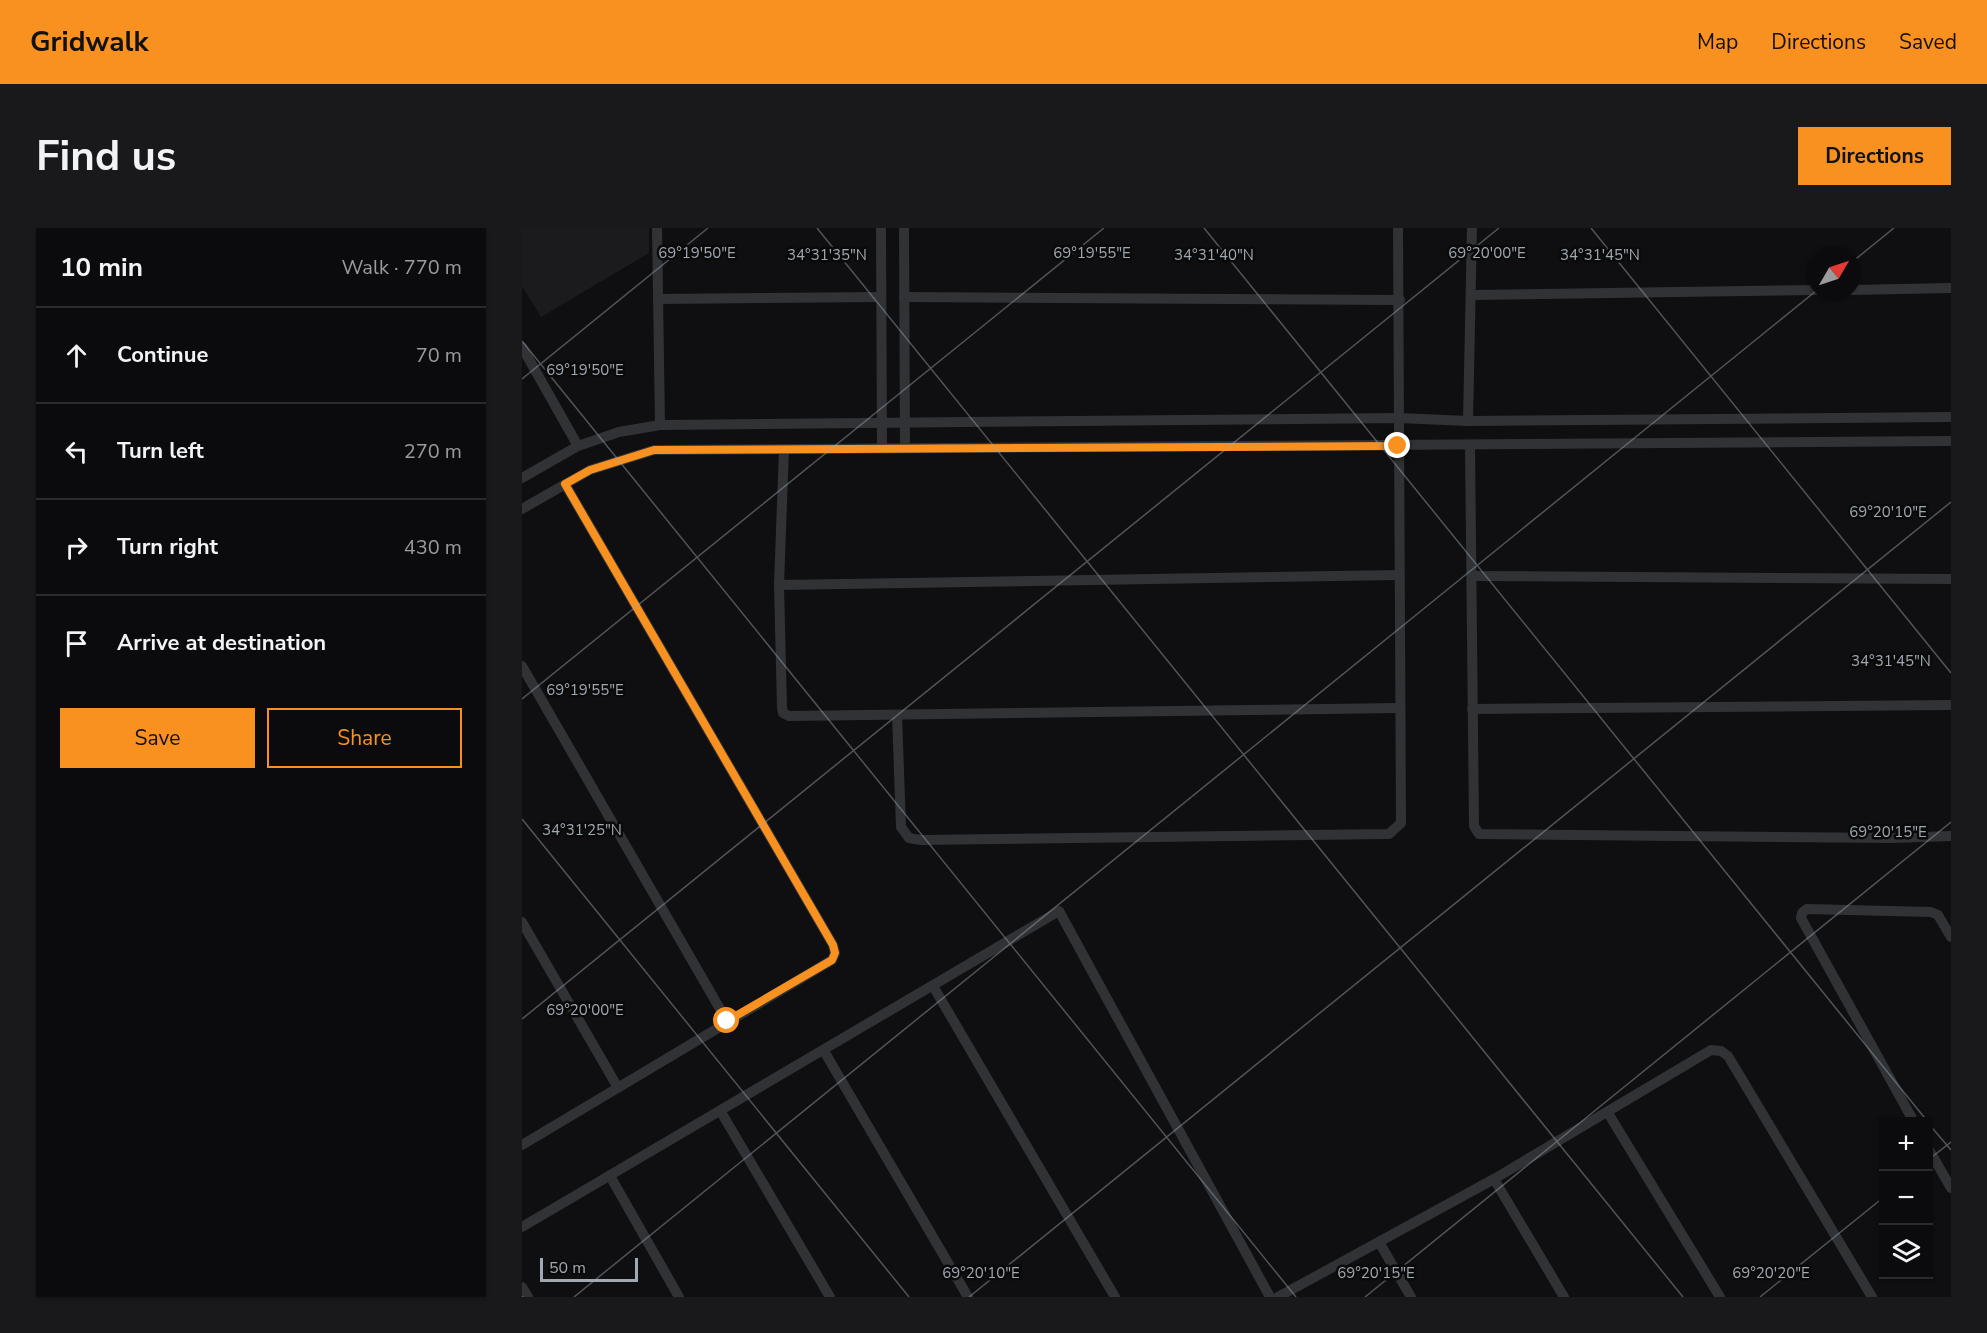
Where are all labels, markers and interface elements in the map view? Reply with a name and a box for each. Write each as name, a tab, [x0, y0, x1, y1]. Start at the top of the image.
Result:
text: Gridwalk	[30, 23, 148, 61]
text: Map	[1697, 28, 1738, 56]
text: Directions	[1771, 28, 1866, 56]
text: Saved	[1899, 28, 1957, 56]
button: Directions	[1798, 127, 1951, 185]
text: Find us	[36, 128, 176, 185]
text: 69°19'50"E	[658, 243, 736, 263]
text: 69°19'55"E	[1053, 243, 1131, 263]
text: 69°20'00"E	[1448, 243, 1526, 263]
text: 34°31'35"N	[787, 245, 867, 265]
text: 34°31'40"N	[1174, 245, 1254, 265]
text: 34°31'45"N	[1560, 245, 1640, 265]
north arrow	[1807, 246, 1861, 300]
text: 10 min	[60, 250, 143, 285]
text: Walk · 770 m	[342, 254, 462, 281]
icon: ahead	[60, 339, 93, 372]
text: Continue	[117, 340, 208, 370]
text: 70 m	[416, 342, 462, 369]
text: 69°19'50"E	[546, 360, 624, 380]
route end	[1384, 432, 1410, 458]
icon: left	[60, 435, 93, 468]
text: Turn left	[117, 436, 204, 466]
text: 270 m	[404, 438, 462, 465]
text: 69°20'10"E	[1849, 502, 1927, 522]
icon: right	[60, 531, 93, 564]
text: Turn right	[117, 532, 218, 562]
text: 430 m	[404, 534, 462, 561]
icon: arrive	[60, 627, 93, 660]
text: Arrive at destination	[117, 628, 326, 658]
text: 34°31'45"N	[1851, 651, 1931, 671]
text: 69°19'55"E	[546, 680, 624, 700]
button: Save	[60, 708, 255, 768]
button: Share	[267, 708, 462, 768]
text: 34°31'25"N	[542, 820, 622, 840]
text: 69°20'15"E	[1849, 822, 1927, 842]
text: 69°20'00"E	[546, 1000, 624, 1020]
route start	[713, 1007, 739, 1033]
map controls	[1879, 1117, 1933, 1279]
button: +	[1879, 1117, 1933, 1171]
button: −	[1879, 1171, 1933, 1225]
button: layers	[1879, 1225, 1933, 1279]
scale bar	[540, 1255, 638, 1282]
text: 50 m	[549, 1257, 586, 1279]
text: 69°20'10"E	[942, 1263, 1020, 1283]
text: 69°20'15"E	[1337, 1263, 1415, 1283]
text: 69°20'20"E	[1732, 1263, 1810, 1283]

